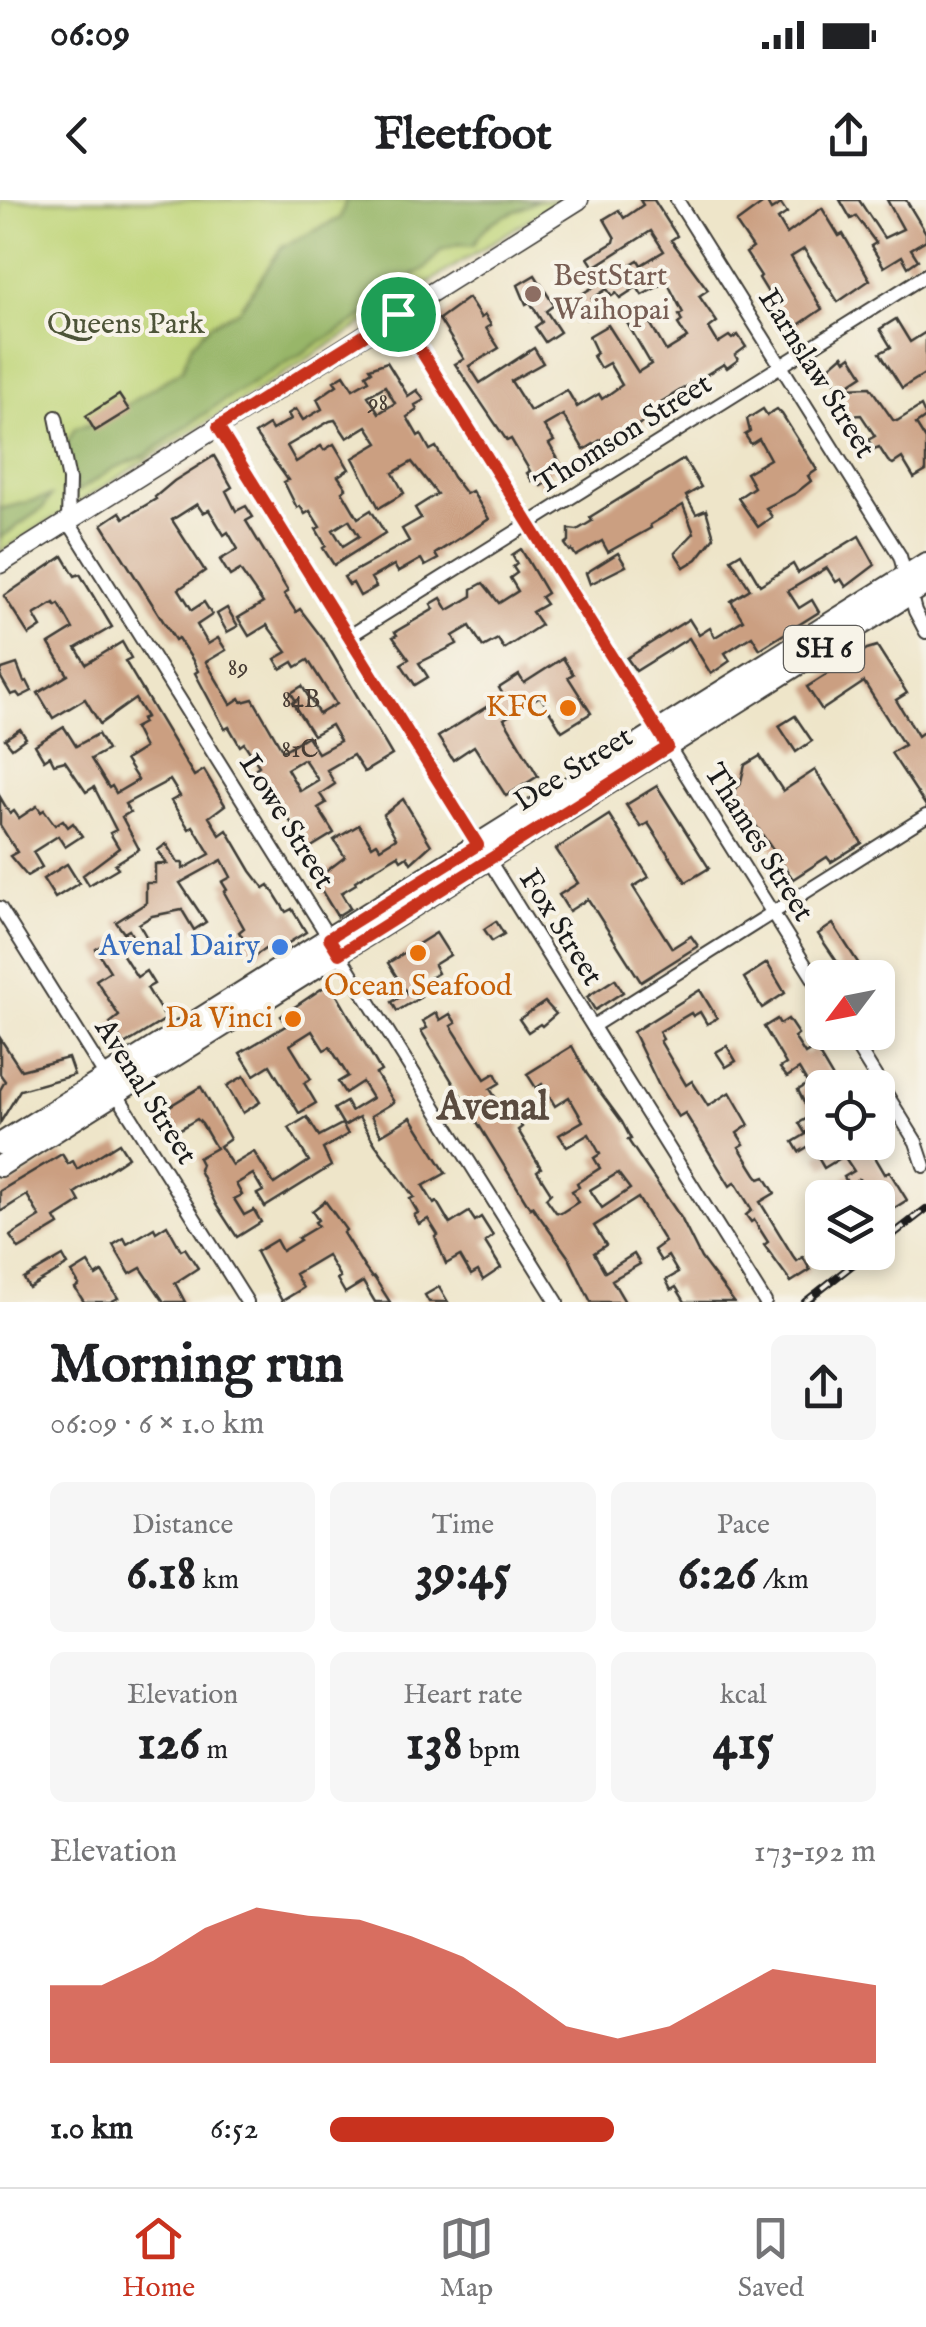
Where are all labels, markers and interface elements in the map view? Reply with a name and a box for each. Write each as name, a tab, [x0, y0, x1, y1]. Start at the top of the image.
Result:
text: 06:09	[50, 11, 130, 59]
text: Fleetfoot	[374, 107, 552, 164]
icon: back	[50, 108, 105, 163]
icon: share	[821, 108, 876, 163]
place label: BestStart Waihopai	[553, 258, 670, 330]
pin	[356, 272, 441, 357]
street label: Earnslaw Street	[749, 282, 883, 466]
marker: BestStart Waihopai	[522, 283, 544, 305]
icon: arrive	[371, 287, 426, 342]
park label: Queens Park	[47, 306, 206, 344]
street label: Thomson Street	[529, 366, 719, 504]
house number: 98	[367, 387, 388, 419]
road number: SH 6	[784, 626, 864, 672]
house number: 89	[228, 652, 248, 684]
house number: 84B	[282, 684, 320, 716]
place label: KFC	[486, 689, 548, 727]
marker: KFC	[557, 697, 579, 719]
street label: Dee Street	[508, 719, 640, 821]
house number: 81C	[282, 734, 319, 766]
street label: Lowe Street	[230, 748, 342, 896]
street label: Thames Street	[694, 757, 822, 929]
street label: Fox Street	[509, 863, 611, 993]
place label: Avenal Dairy	[98, 928, 260, 966]
marker: Avenal Dairy	[269, 936, 291, 958]
marker: Ocean Seafood	[407, 942, 429, 964]
north arrow	[805, 960, 895, 1050]
map controls	[805, 960, 895, 1270]
place label: Ocean Seafood	[324, 968, 513, 1006]
place label: Da Vinci	[165, 1000, 273, 1038]
marker: Da Vinci	[282, 1008, 304, 1030]
street label: Avenal Street	[85, 1011, 205, 1172]
button: locate	[805, 1070, 895, 1160]
district label: Avenal	[435, 1083, 550, 1134]
button: layers	[805, 1180, 895, 1270]
text: Morning run	[50, 1331, 344, 1401]
button: share	[771, 1335, 876, 1440]
text: 06:09 · 6 × 1.0 km	[50, 1404, 264, 1445]
text: Distance	[132, 1508, 233, 1543]
text: Time	[432, 1508, 494, 1543]
text: Pace	[717, 1508, 770, 1543]
text: 6.18	[126, 1543, 196, 1606]
text: 39:45	[415, 1543, 511, 1606]
text: 6:26	[678, 1543, 757, 1606]
text: km	[196, 1563, 239, 1598]
text: /km	[757, 1563, 809, 1598]
text: Elevation	[127, 1678, 238, 1713]
text: Heart rate	[403, 1678, 523, 1713]
text: kcal	[720, 1678, 767, 1713]
text: 126	[137, 1713, 200, 1776]
text: 138	[406, 1713, 463, 1776]
text: 415	[713, 1713, 774, 1776]
text: m	[200, 1733, 228, 1768]
text: bpm	[463, 1733, 520, 1768]
text: Elevation	[50, 1832, 177, 1873]
text: 173–192 m	[754, 1832, 876, 1873]
text: 1.0 km	[50, 2109, 133, 2150]
text: 6:52	[210, 2109, 258, 2150]
tab: Home	[122, 2211, 195, 2306]
tab: Map	[439, 2211, 494, 2306]
tab: Saved	[738, 2211, 804, 2306]

